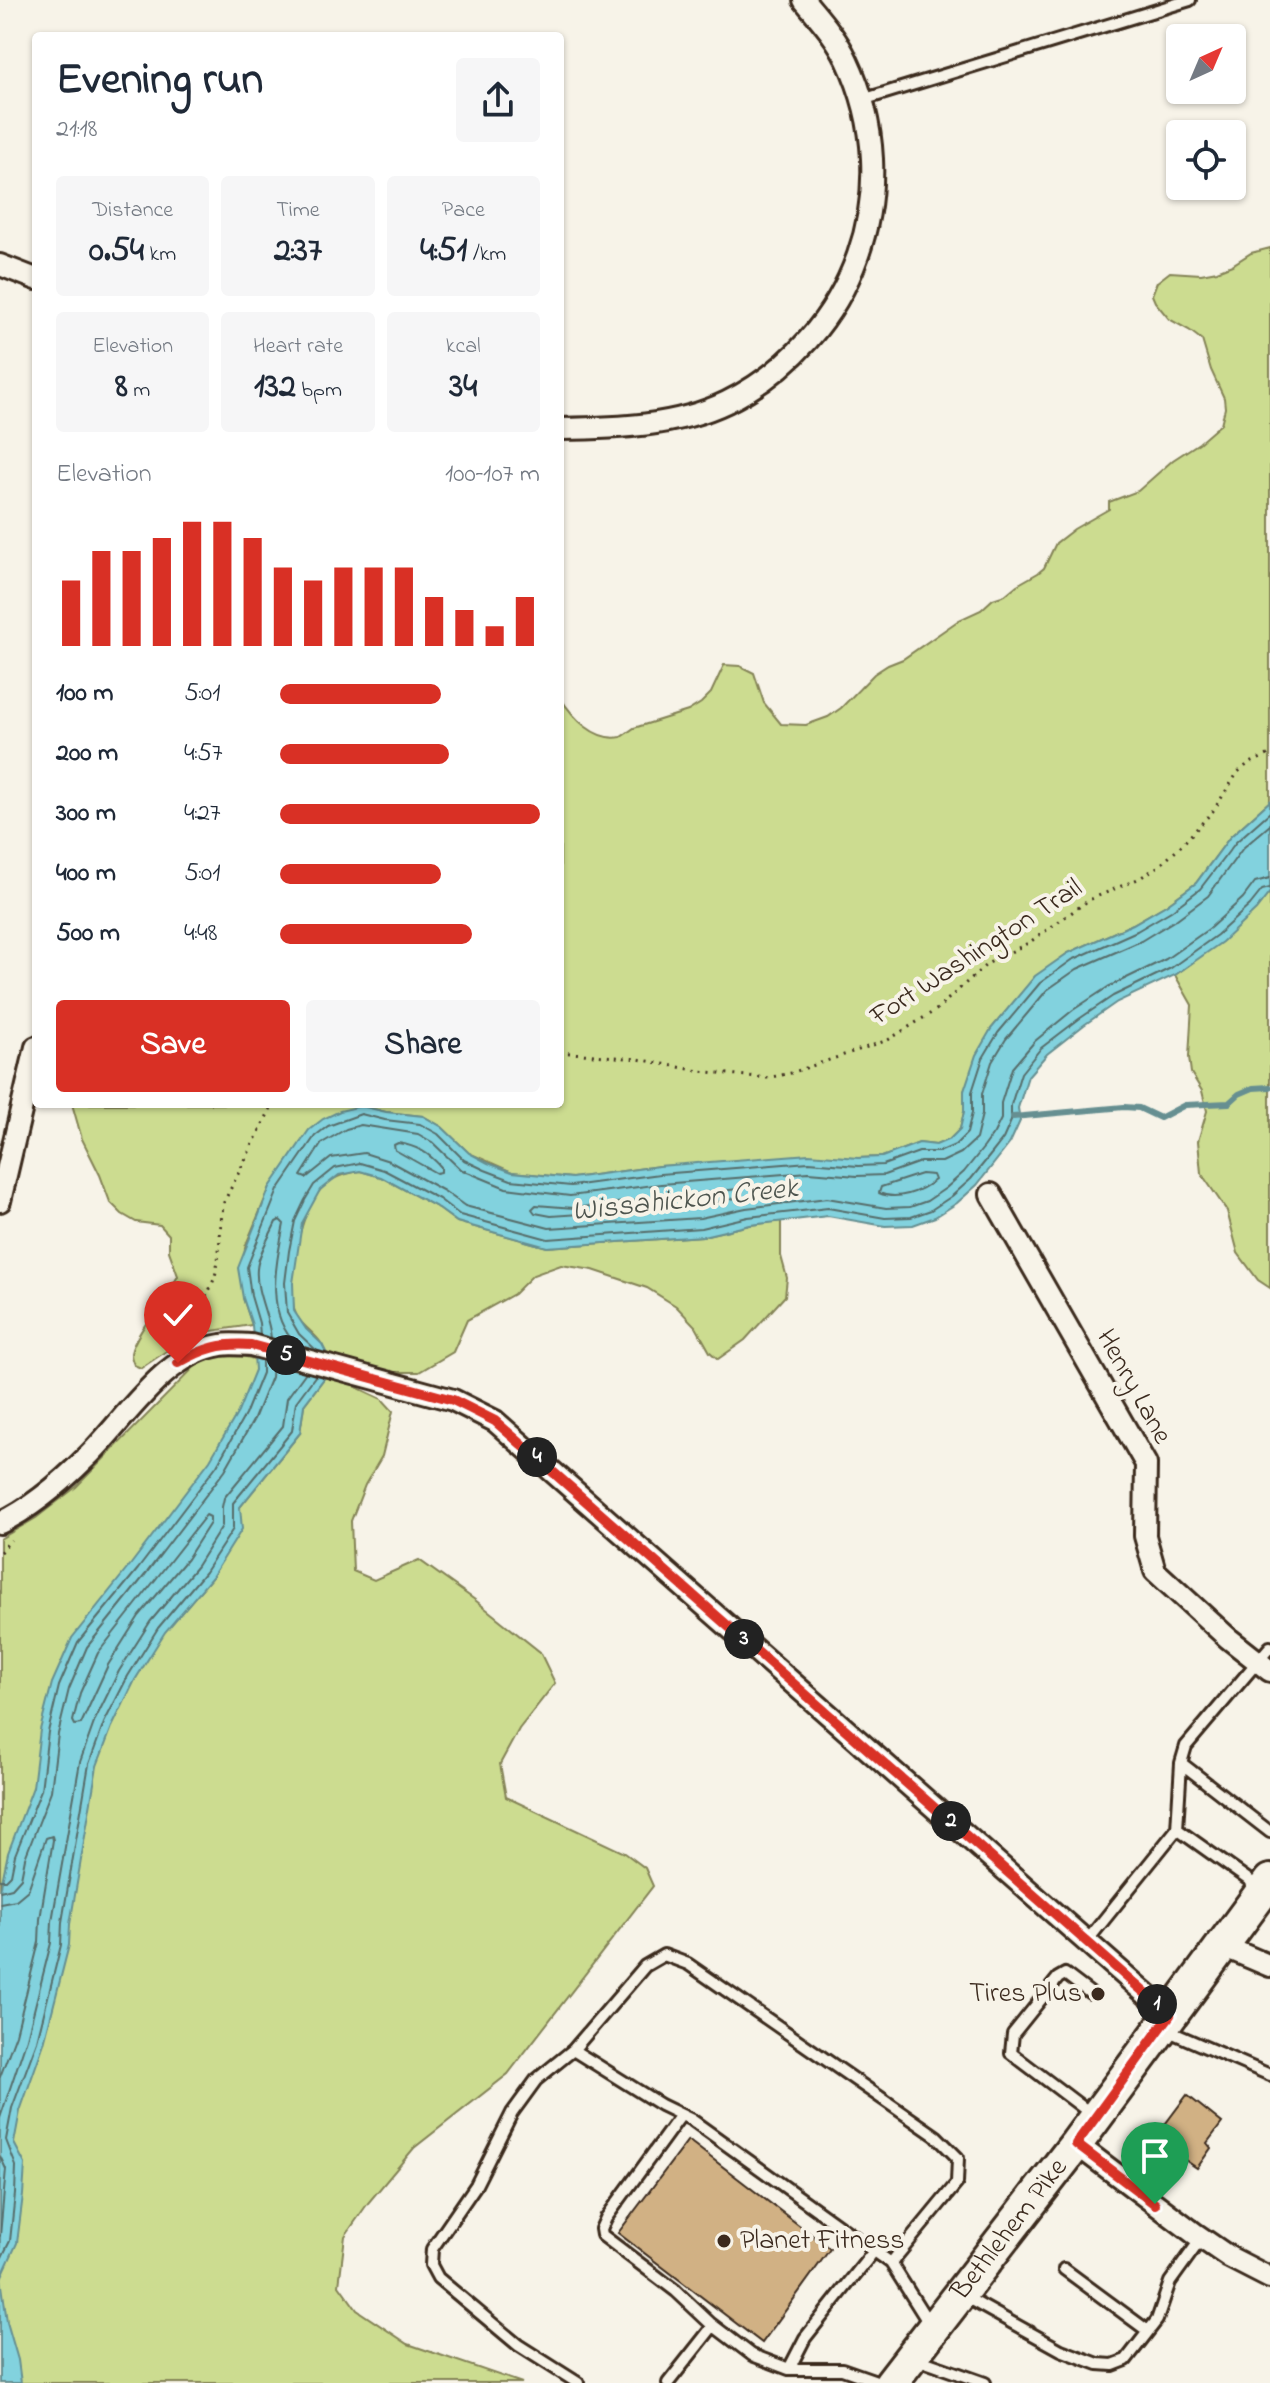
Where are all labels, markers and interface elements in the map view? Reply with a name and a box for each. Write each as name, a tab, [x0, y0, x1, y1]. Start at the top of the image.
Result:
north arrow	[1166, 24, 1246, 104]
map controls	[1166, 24, 1246, 200]
text: Evening run	[56, 49, 263, 113]
button: share	[456, 58, 540, 142]
text: 21:18	[56, 111, 97, 149]
button: locate	[1166, 120, 1246, 200]
text: Distance	[92, 195, 173, 227]
text: Time	[276, 195, 320, 227]
text: Pace	[442, 195, 485, 227]
text: 0.54	[89, 227, 144, 277]
text: 2:37	[274, 227, 322, 277]
text: 4:51	[420, 227, 467, 277]
text: km	[144, 239, 176, 271]
text: /km	[467, 239, 506, 271]
text: Elevation	[92, 331, 173, 363]
text: Heart rate	[253, 331, 343, 363]
text: kcal	[446, 331, 481, 363]
text: 8	[115, 363, 128, 413]
text: 132	[254, 363, 296, 413]
text: 34	[449, 363, 477, 413]
text: m	[128, 375, 150, 407]
text: bpm	[296, 375, 342, 407]
text: Elevation	[56, 456, 152, 494]
text: 100–107 m	[445, 456, 540, 494]
text: 100 m	[56, 675, 113, 713]
text: 5:01	[184, 675, 221, 713]
text: 200 m	[56, 735, 118, 773]
text: 4:57	[184, 735, 223, 773]
text: 300 m	[56, 795, 116, 833]
text: 4:27	[184, 795, 221, 833]
text: 400 m	[56, 855, 116, 893]
text: 5:01	[184, 855, 221, 893]
street label: Fort Washington Trail	[862, 869, 1091, 1038]
text: 500 m	[56, 915, 120, 953]
text: 4:48	[184, 915, 217, 953]
button: Save	[56, 1000, 290, 1092]
button: Share	[306, 1000, 540, 1092]
water label: Wissahickon Creek	[570, 1167, 802, 1235]
pin	[144, 1281, 212, 1363]
icon: check	[156, 1293, 200, 1337]
street label: Henry Lane	[1085, 1322, 1182, 1452]
pin: 5	[266, 1335, 306, 1375]
text: 5	[280, 1339, 292, 1371]
pin: 4	[517, 1437, 557, 1477]
text: 4	[532, 1441, 542, 1473]
pin: 3	[724, 1619, 764, 1659]
text: 3	[739, 1623, 749, 1655]
pin: 2	[931, 1801, 971, 1841]
text: 2	[946, 1805, 956, 1837]
place label: Tires Plus	[969, 1974, 1082, 2015]
pin: 1	[1137, 1984, 1177, 2024]
marker: Tires Plus	[1089, 1985, 1107, 2003]
text: 1	[1154, 1988, 1161, 2020]
pin	[1121, 2122, 1189, 2204]
icon: arrive	[1133, 2134, 1177, 2178]
street label: Bethlehem Pike	[941, 2149, 1078, 2310]
place label: Planet Fitness	[740, 2221, 905, 2262]
marker: Planet Fitness	[715, 2232, 733, 2250]

